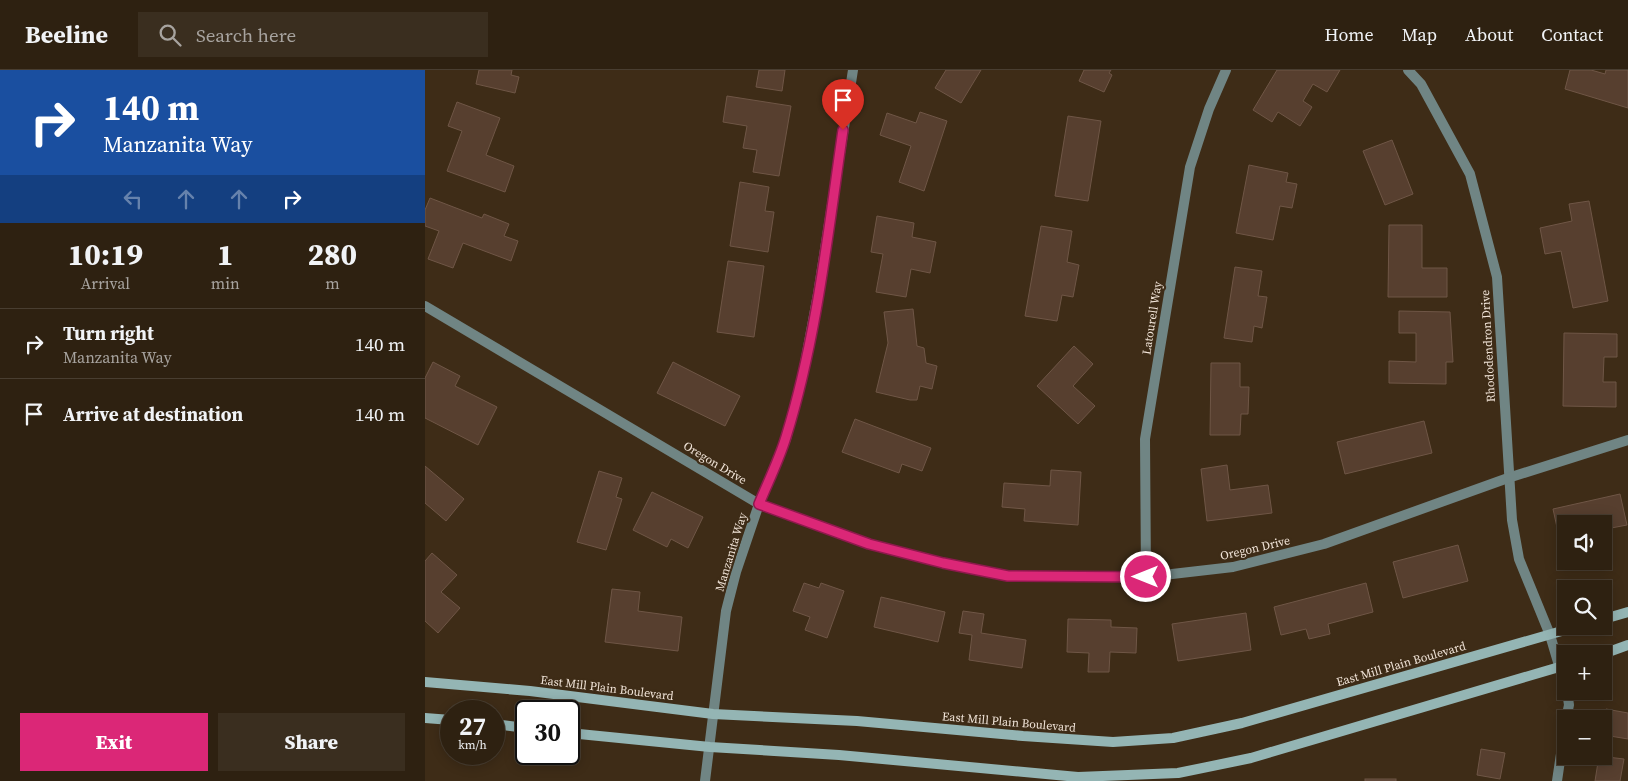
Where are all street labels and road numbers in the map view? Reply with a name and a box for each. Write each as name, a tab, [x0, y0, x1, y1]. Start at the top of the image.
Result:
street label: Latourell Way	[1138, 279, 1166, 356]
street label: Rhododendron Drive	[1477, 289, 1499, 403]
street label: Oregon Drive	[680, 438, 750, 488]
street label: Manzanita Way	[711, 510, 751, 593]
street label: Oregon Drive	[1218, 532, 1292, 564]
street label: East Mill Plain Boulevard	[1334, 638, 1468, 690]
street label: East Mill Plain Boulevard	[539, 672, 675, 704]
street label: East Mill Plain Boulevard	[941, 708, 1077, 736]

